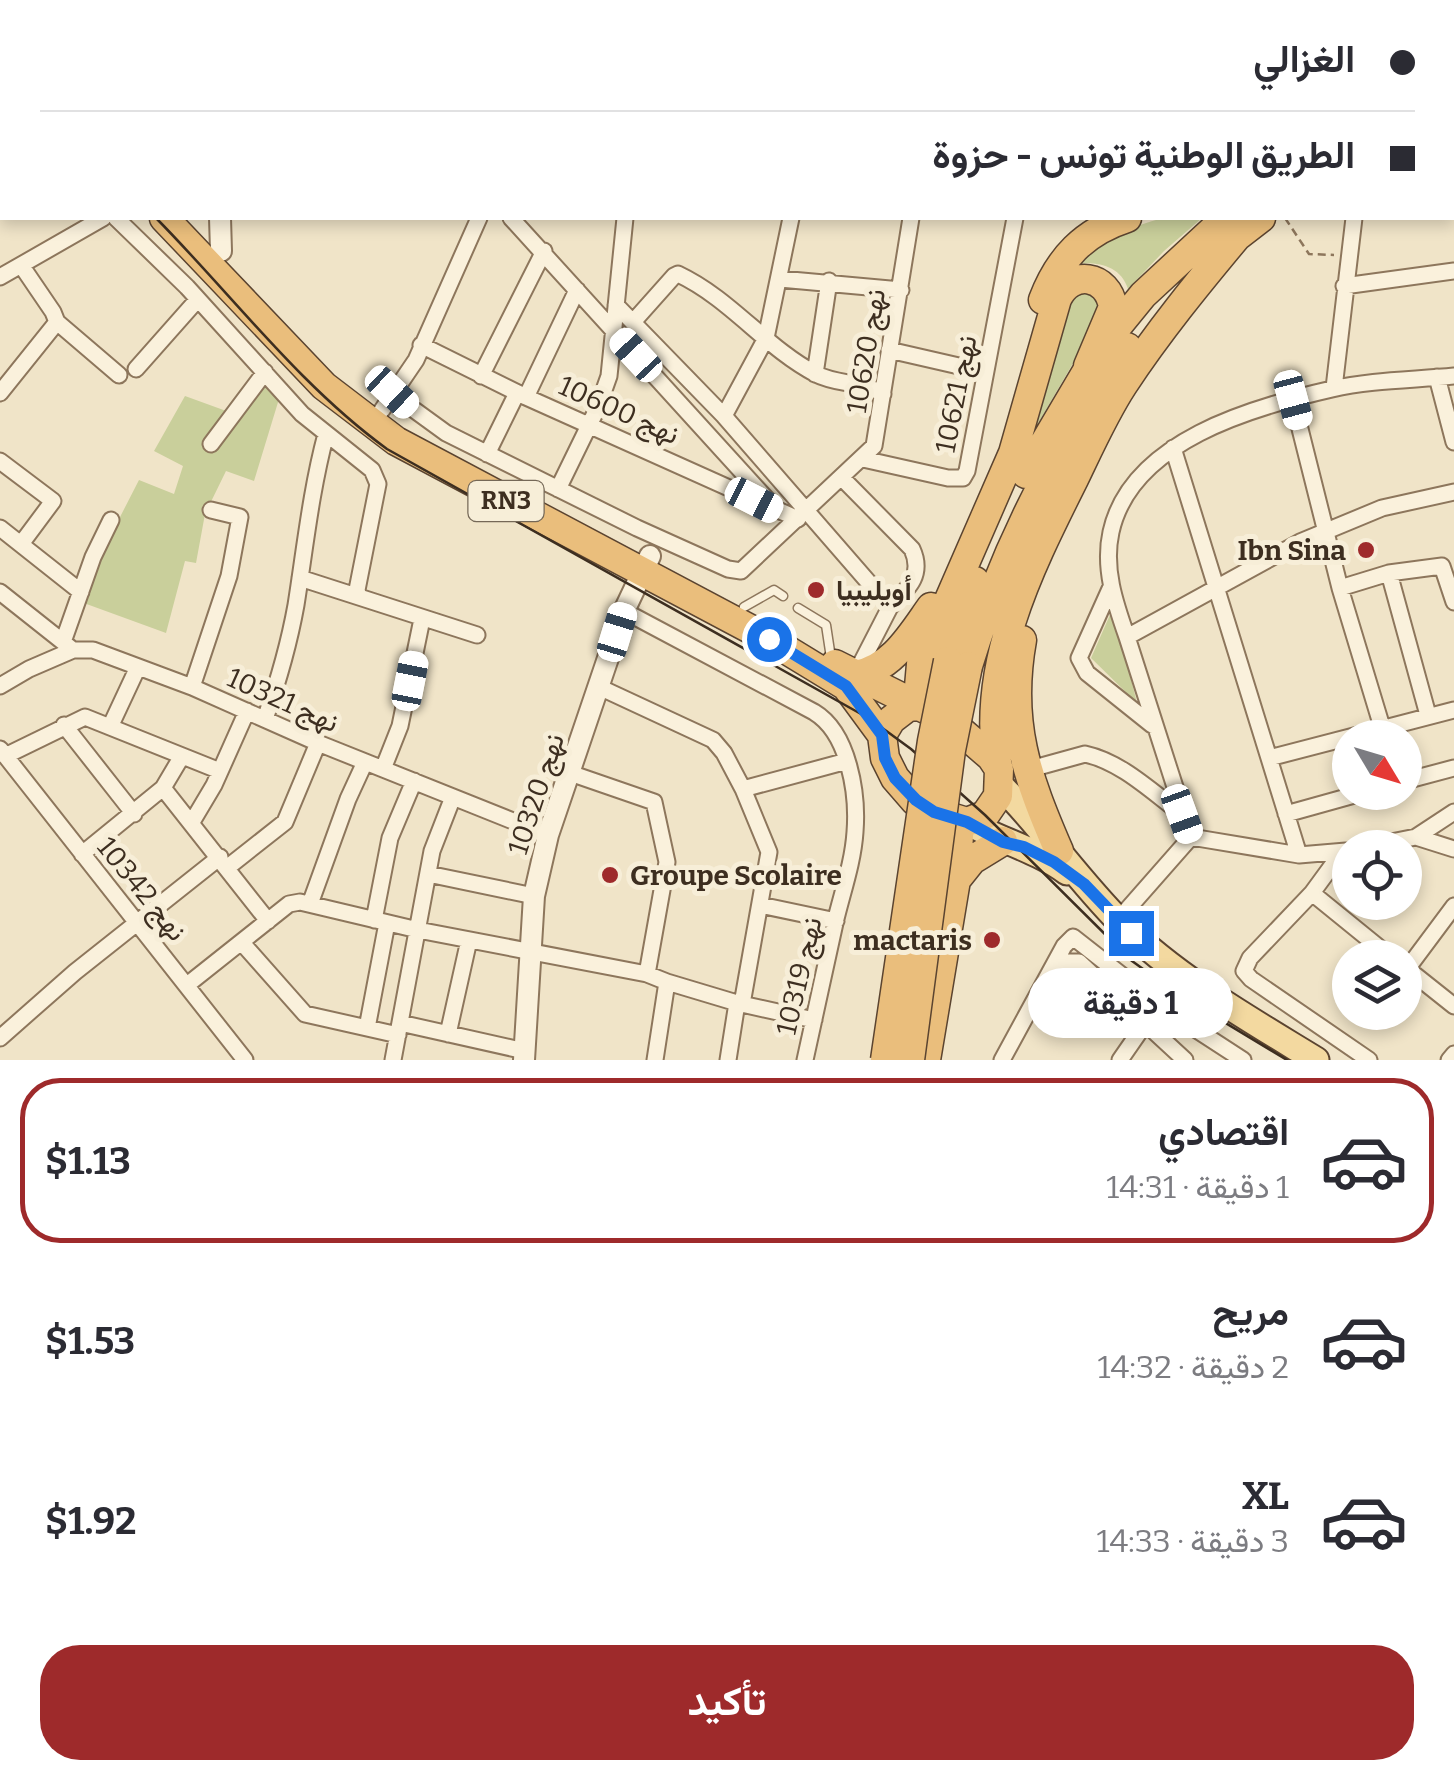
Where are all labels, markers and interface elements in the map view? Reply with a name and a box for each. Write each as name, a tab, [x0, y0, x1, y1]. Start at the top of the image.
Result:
text: الغزالي	[1253, 36, 1355, 82]
text: الطريق الوطنية تونس - حزوة	[932, 132, 1355, 178]
street label: نهج 10620	[840, 286, 895, 416]
car	[605, 323, 667, 387]
street label: نهج 10621	[928, 333, 986, 456]
car	[360, 361, 424, 423]
car	[1271, 367, 1315, 433]
street label: نهج 10600	[552, 369, 684, 454]
car	[720, 473, 788, 527]
road number: RN3	[468, 481, 544, 521]
place label: Ibn Sina	[1237, 534, 1346, 567]
marker: Ibn Sina	[1355, 539, 1377, 561]
place label: أويليبيا	[836, 574, 912, 608]
marker: أويليبيا	[805, 579, 827, 601]
car	[594, 599, 640, 665]
route start	[747, 617, 792, 662]
car	[390, 649, 430, 713]
street label: نهج 10321	[221, 661, 344, 742]
north arrow	[1332, 720, 1422, 810]
map controls	[1332, 720, 1422, 1030]
street label: نهج 10320	[501, 729, 574, 860]
car	[1158, 781, 1206, 847]
button: locate	[1332, 830, 1422, 920]
street label: نهج 10342	[88, 831, 194, 949]
place label: Groupe Scolaire	[630, 859, 842, 892]
marker: Groupe Scolaire	[599, 864, 621, 886]
route end	[1109, 911, 1154, 956]
street label: نهج 10319	[769, 914, 831, 1039]
place label: mactaris	[853, 924, 972, 957]
marker: mactaris	[981, 929, 1003, 951]
button: layers	[1332, 940, 1422, 1030]
callout: 1 دقيقة	[1028, 968, 1234, 1038]
text: 1 دقيقة	[1083, 984, 1178, 1022]
text: اقتصادي	[1158, 1109, 1289, 1155]
icon: car	[1319, 1116, 1409, 1206]
text: $1.13	[45, 1138, 131, 1184]
text: 1 دقيقة · 14:31	[1106, 1168, 1289, 1206]
text: مريح	[1213, 1289, 1289, 1335]
icon: car	[1319, 1296, 1409, 1386]
text: $1.53	[45, 1318, 135, 1364]
text: 2 دقيقة · 14:32	[1097, 1348, 1289, 1386]
text: XL	[1242, 1473, 1289, 1519]
icon: car	[1319, 1476, 1409, 1566]
text: $1.92	[45, 1498, 137, 1544]
text: 3 دقيقة · 14:33	[1096, 1522, 1289, 1560]
button: تأكيد	[40, 1645, 1414, 1760]

